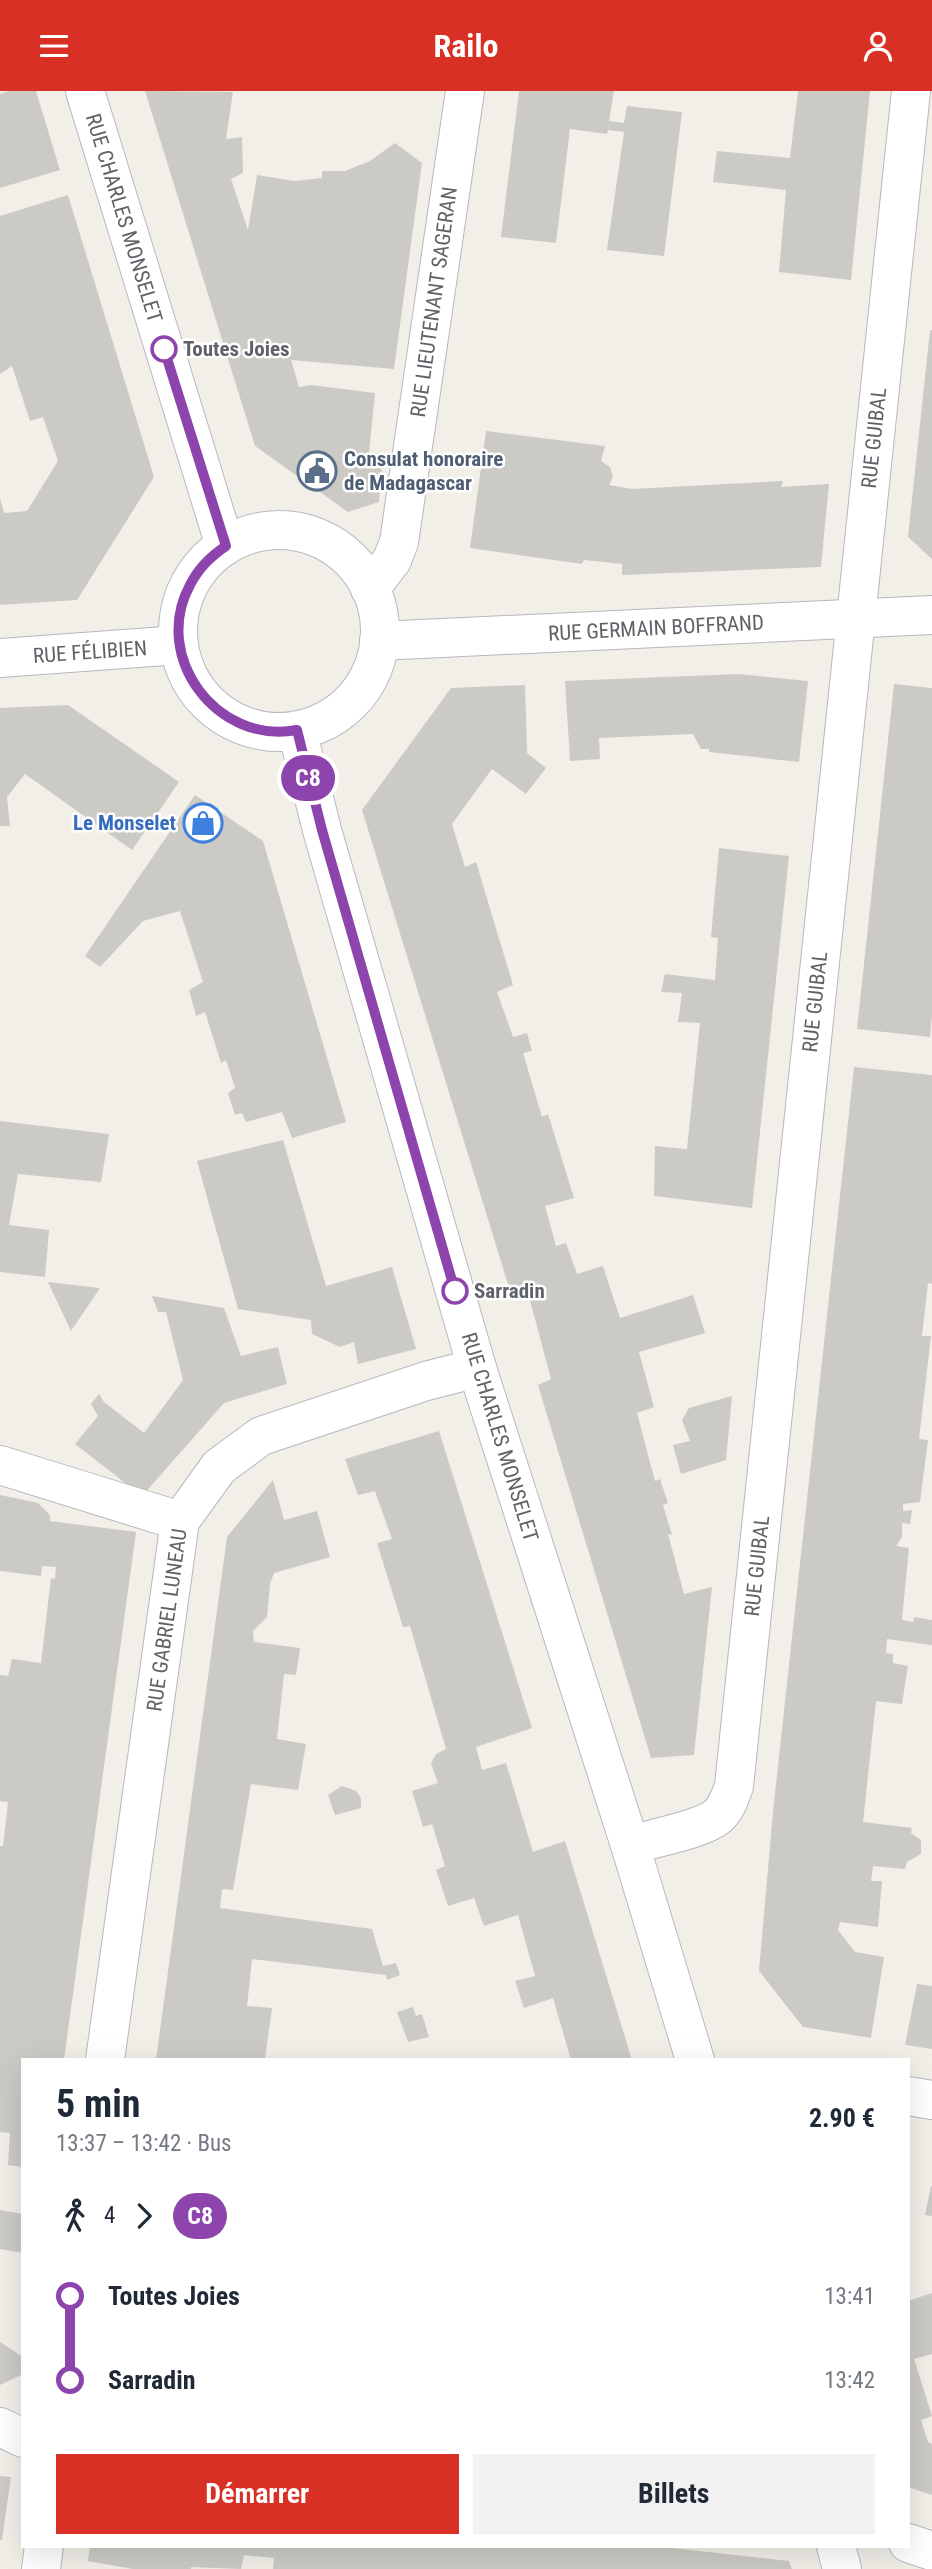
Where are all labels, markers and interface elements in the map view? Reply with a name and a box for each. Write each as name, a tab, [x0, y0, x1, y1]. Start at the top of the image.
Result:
icon: menu	[35, 27, 73, 65]
text: Railo	[434, 27, 498, 65]
icon: person	[859, 27, 897, 65]
street label: RUE CHARLES MONSELET	[81, 111, 167, 325]
street label: RUE LIEUTENANT SAGERAN	[406, 185, 462, 419]
marker: Toutes Joies	[151, 336, 177, 362]
place label: Toutes Joies	[183, 337, 290, 361]
street label: RUE GUIBAL	[857, 386, 891, 490]
place label: Consulat honoraire de Madagascar	[344, 447, 503, 495]
public building icon: Consulat honoraire de Madagascar	[296, 450, 338, 492]
street label: RUE GERMAIN BOFFRAND	[548, 610, 764, 646]
street label: RUE FÉLIBIEN	[32, 636, 148, 668]
line badge: C8	[276, 755, 340, 801]
text: C8	[295, 764, 321, 792]
shop icon: Le Monselet	[182, 802, 224, 844]
place label: Le Monselet	[73, 811, 176, 835]
street label: RUE GUIBAL	[798, 950, 832, 1054]
marker: Sarradin	[442, 1278, 468, 1304]
place label: Sarradin	[474, 1279, 545, 1303]
street label: RUE CHARLES MONSELET	[457, 1330, 543, 1544]
street label: RUE GUIBAL	[740, 1514, 774, 1618]
street label: RUE GABRIEL LUNEAU	[142, 1527, 192, 1713]
text: 5 min	[56, 2082, 140, 2126]
text: 2.90 €	[809, 2103, 875, 2133]
text: 13:37 – 13:42 · Bus	[56, 2130, 232, 2157]
icon: walk	[56, 2197, 94, 2235]
icon: forward	[125, 2197, 163, 2235]
text: 4	[104, 2202, 115, 2229]
text: C8	[187, 2202, 213, 2230]
text: Toutes Joies	[108, 2281, 240, 2311]
text: 13:41	[824, 2283, 875, 2310]
text: Sarradin	[108, 2365, 196, 2395]
text: 13:42	[824, 2367, 875, 2394]
button: Démarrer	[56, 2454, 459, 2534]
button: Billets	[473, 2454, 875, 2534]

